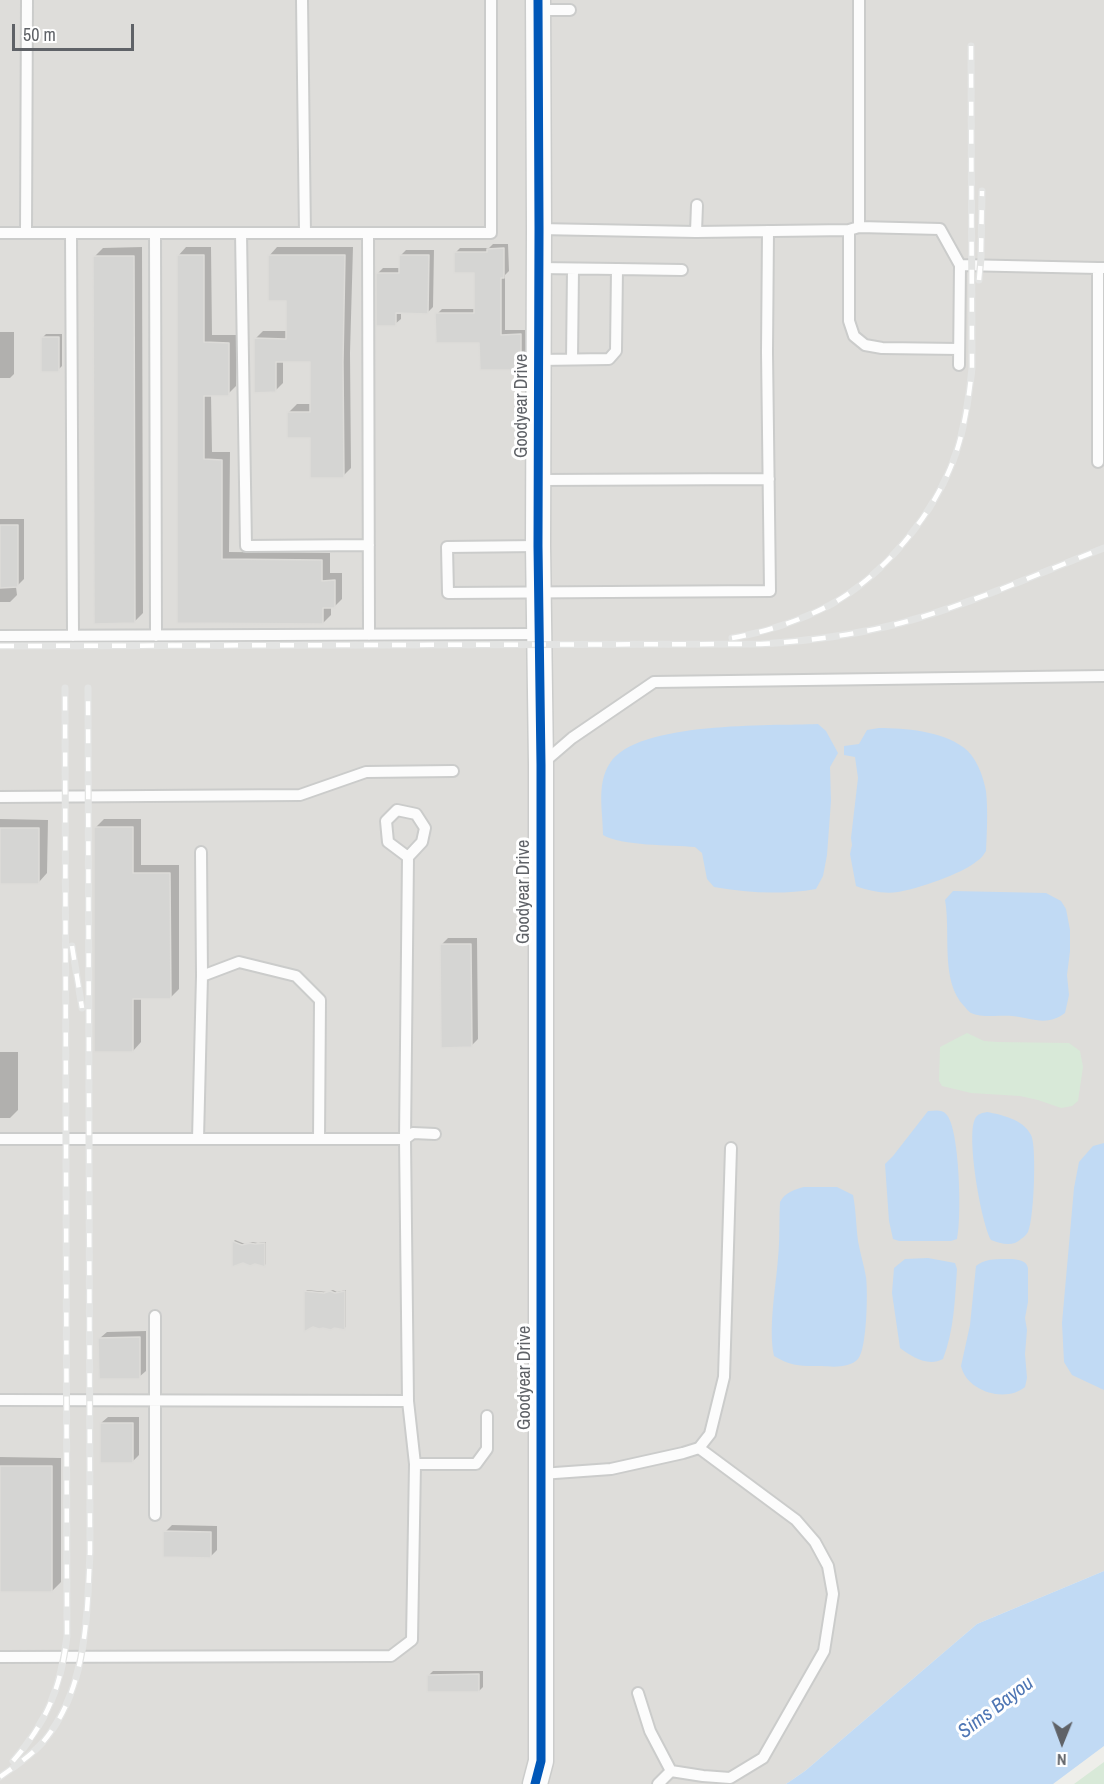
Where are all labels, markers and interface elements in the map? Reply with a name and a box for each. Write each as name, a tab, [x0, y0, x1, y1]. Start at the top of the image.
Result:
scale bar	[15, 12, 136, 50]
text: 50 m	[23, 22, 56, 47]
street label: Goodyear Drive	[511, 354, 533, 458]
street label: Goodyear Drive	[513, 840, 535, 944]
street label: Goodyear Drive	[514, 1326, 536, 1430]
water label: Sims Bayou	[953, 1672, 1039, 1744]
north arrow	[1032, 1712, 1092, 1772]
text: N	[1057, 1749, 1067, 1771]

